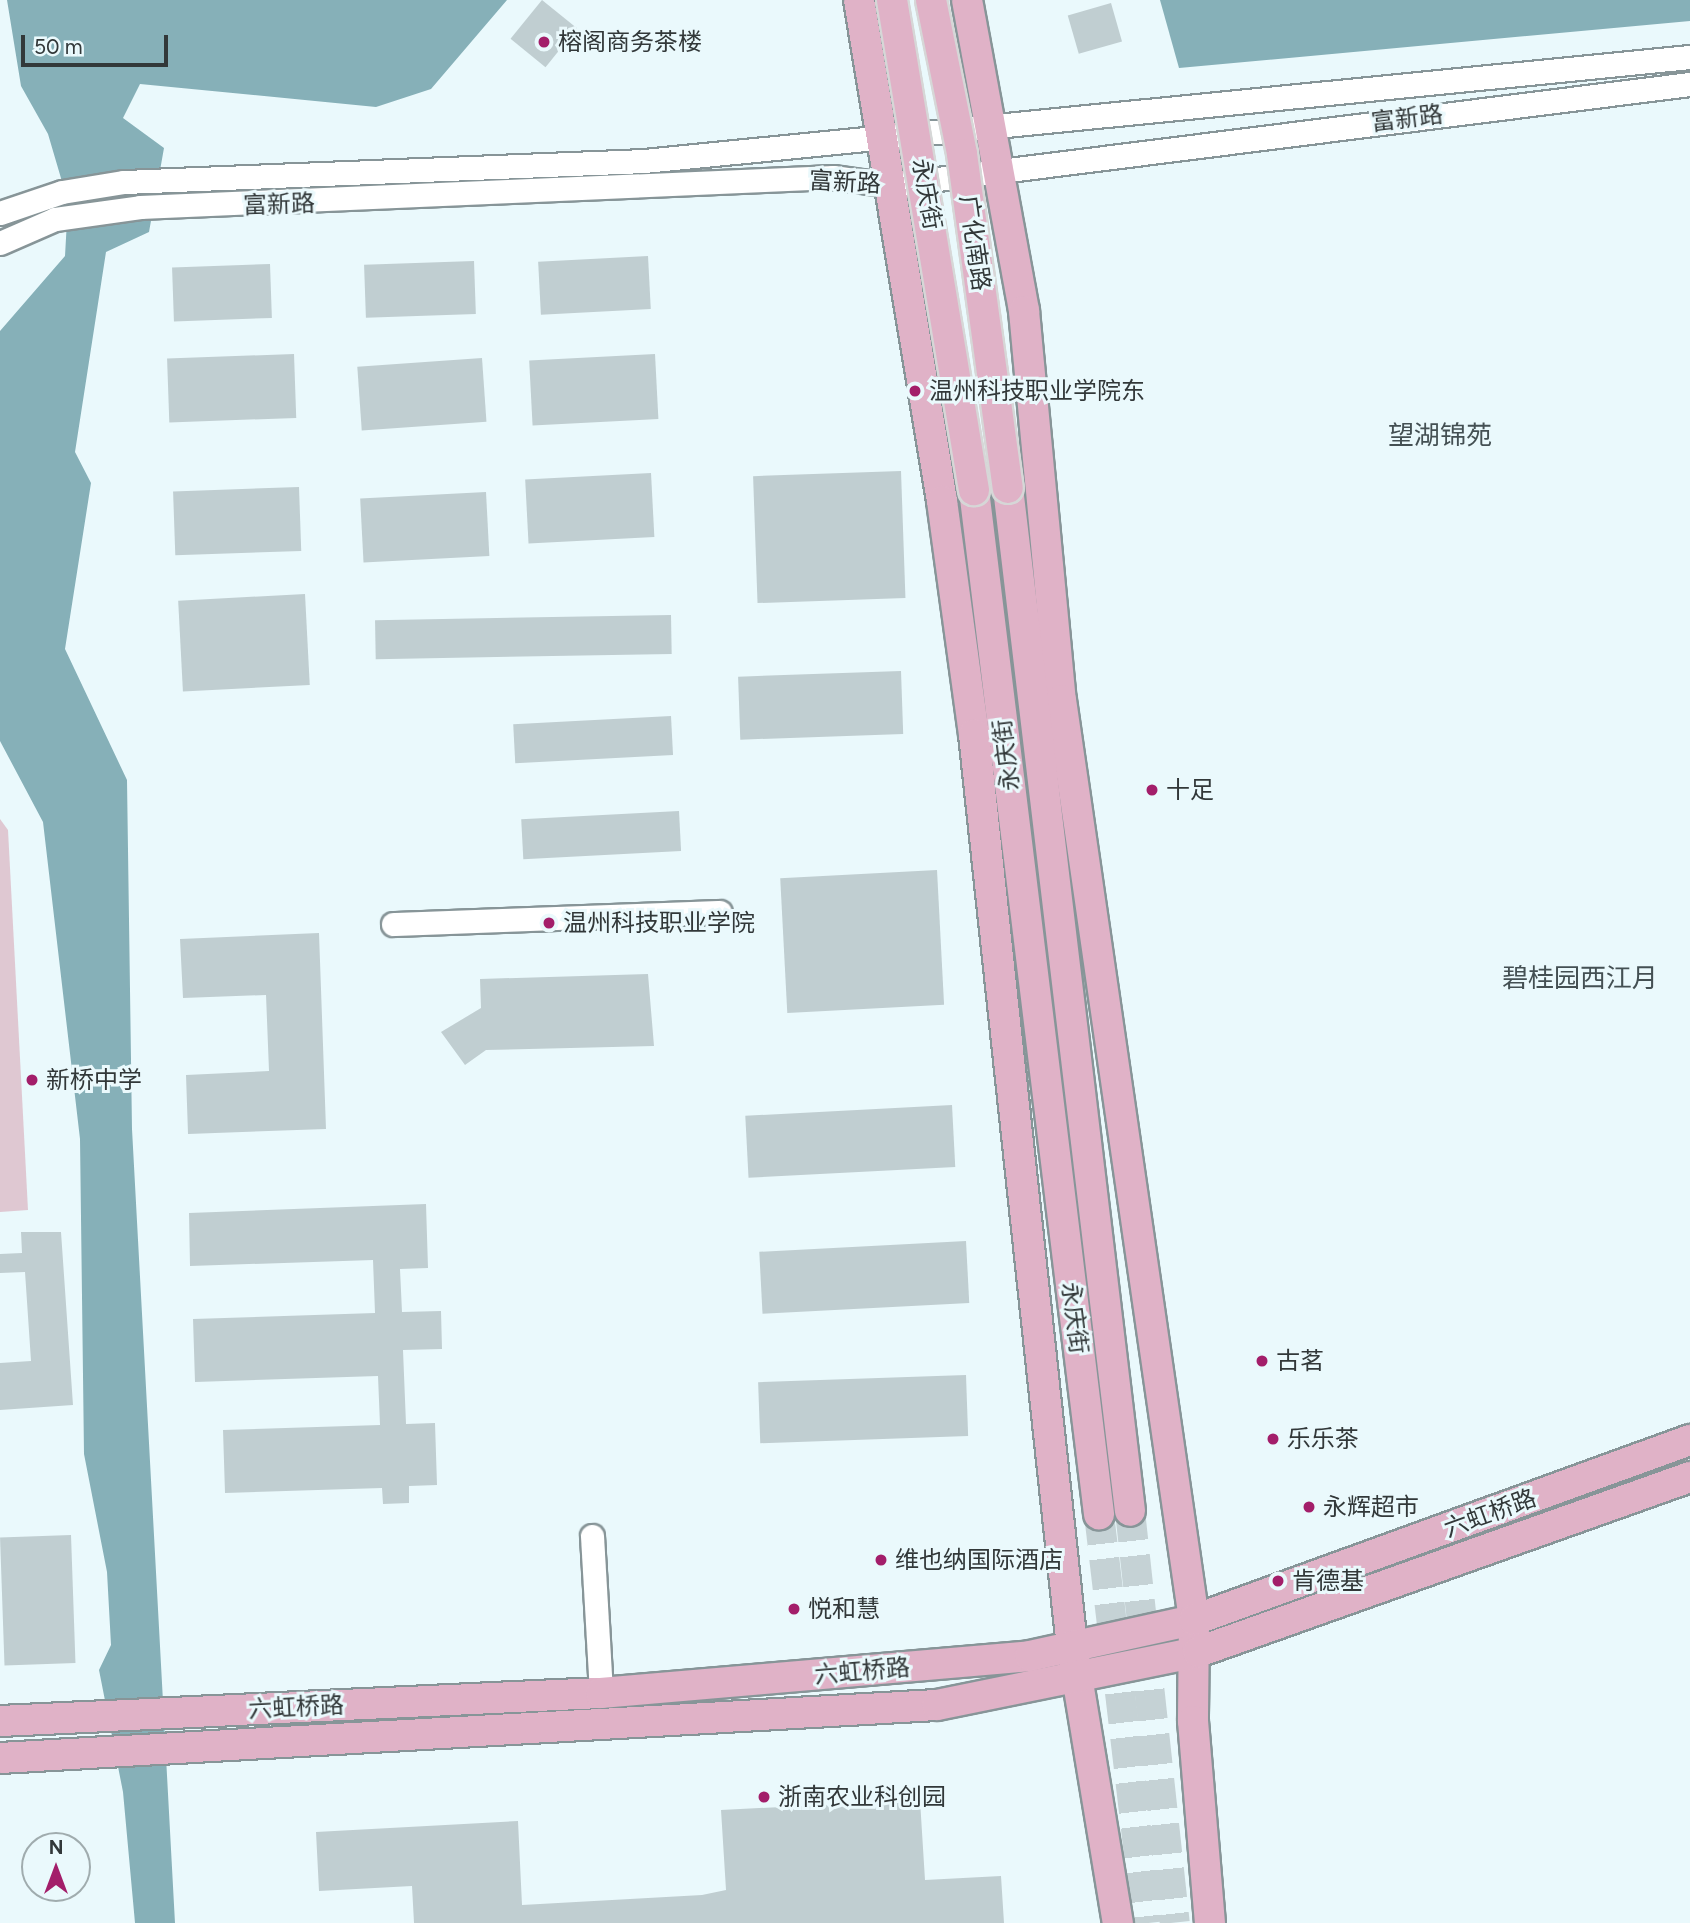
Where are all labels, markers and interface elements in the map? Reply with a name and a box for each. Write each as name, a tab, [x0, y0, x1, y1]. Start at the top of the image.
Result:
scale bar	[24, 21, 172, 65]
place label: 榕阁商务茶楼	[558, 28, 702, 56]
text: 50 m	[34, 34, 83, 59]
marker: 榕阁商务茶楼	[536, 34, 552, 50]
street label: 富新路	[1370, 99, 1444, 137]
street label: 永庆街	[907, 156, 947, 232]
street label: 富新路	[808, 166, 882, 198]
street label: 富新路	[243, 188, 315, 220]
street label: 广化南路	[954, 193, 996, 293]
place label: 温州科技职业学院东	[929, 377, 1145, 405]
marker: 温州科技职业学院东	[907, 383, 923, 399]
district label: 望湖锦苑	[1388, 420, 1492, 452]
street label: 永庆街	[987, 718, 1025, 792]
place label: 十足	[1166, 776, 1214, 804]
marker: 十足	[1144, 782, 1160, 798]
place label: 温州科技职业学院	[563, 909, 755, 937]
marker: 温州科技职业学院	[541, 915, 557, 931]
district label: 碧桂园西江月	[1502, 963, 1658, 995]
place label: 新桥中学	[46, 1066, 142, 1094]
marker: 新桥中学	[24, 1072, 40, 1088]
street label: 永庆街	[1056, 1281, 1094, 1355]
place label: 古茗	[1276, 1347, 1324, 1375]
marker: 古茗	[1254, 1353, 1270, 1369]
place label: 乐乐茶	[1287, 1425, 1359, 1453]
marker: 乐乐茶	[1265, 1431, 1281, 1447]
street label: 六虹桥路	[1440, 1483, 1540, 1543]
place label: 永辉超市	[1323, 1493, 1419, 1521]
marker: 永辉超市	[1301, 1499, 1317, 1515]
place label: 维也纳国际酒店	[895, 1546, 1063, 1574]
marker: 维也纳国际酒店	[873, 1552, 889, 1568]
place label: 肯德基	[1292, 1567, 1364, 1595]
marker: 肯德基	[1270, 1573, 1286, 1589]
place label: 悦和慧	[808, 1595, 880, 1623]
marker: 悦和慧	[786, 1601, 802, 1617]
street label: 六虹桥路	[813, 1652, 911, 1690]
street label: 六虹桥路	[247, 1690, 345, 1724]
place label: 浙南农业科创园	[778, 1783, 946, 1811]
marker: 浙南农业科创园	[756, 1789, 772, 1805]
north arrow	[21, 1832, 91, 1902]
text: N	[49, 1836, 63, 1859]

